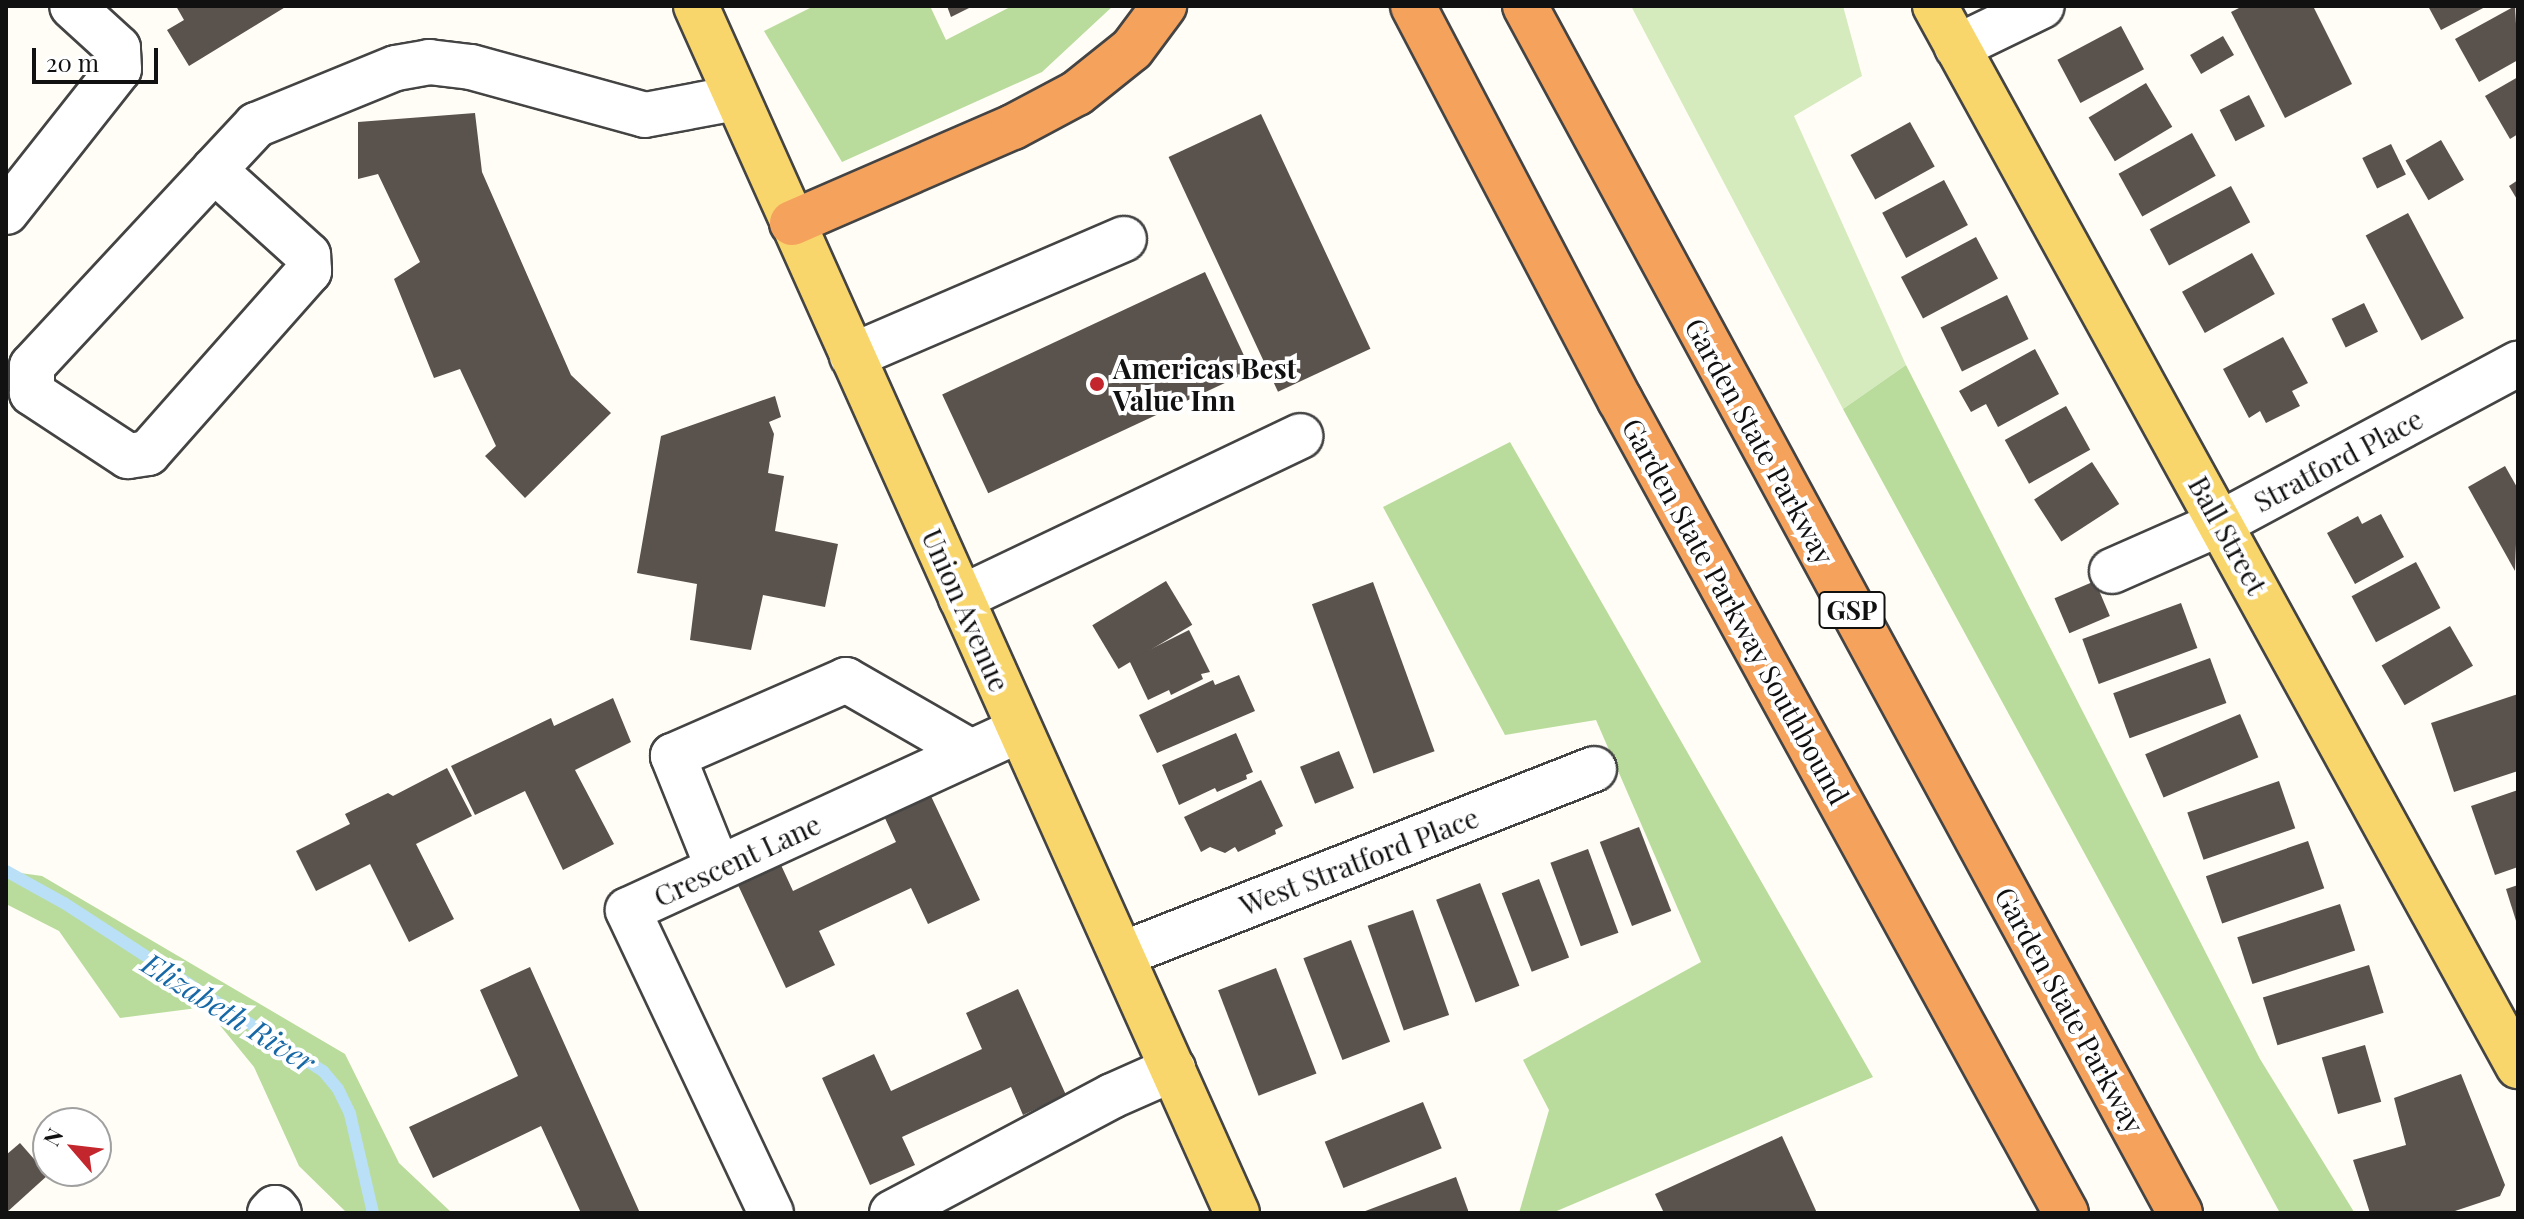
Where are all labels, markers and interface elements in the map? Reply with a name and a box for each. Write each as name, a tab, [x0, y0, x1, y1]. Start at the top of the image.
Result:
scale bar	[36, 32, 162, 82]
text: 20 m	[46, 46, 99, 78]
street label: Garden State Parkway	[1678, 312, 1842, 570]
place label: Americas Best Value Inn	[1113, 351, 1296, 417]
marker: Americas Best Value Inn	[1088, 375, 1106, 393]
street label: Stratford Place	[2248, 401, 2428, 519]
street label: Garden State Parkway Southbound	[1615, 412, 1857, 810]
street label: Ball Street	[2182, 470, 2274, 600]
street label: Union Avenue	[915, 523, 1017, 697]
road number: GSP	[1818, 588, 1886, 632]
street label: West Stratford Place	[1235, 800, 1483, 922]
street label: Crescent Lane	[648, 807, 826, 913]
street label: Garden State Parkway	[1988, 881, 2152, 1139]
water label: Elizabeth River	[136, 945, 322, 1079]
north arrow	[32, 1107, 112, 1187]
text: N	[36, 1123, 70, 1151]

